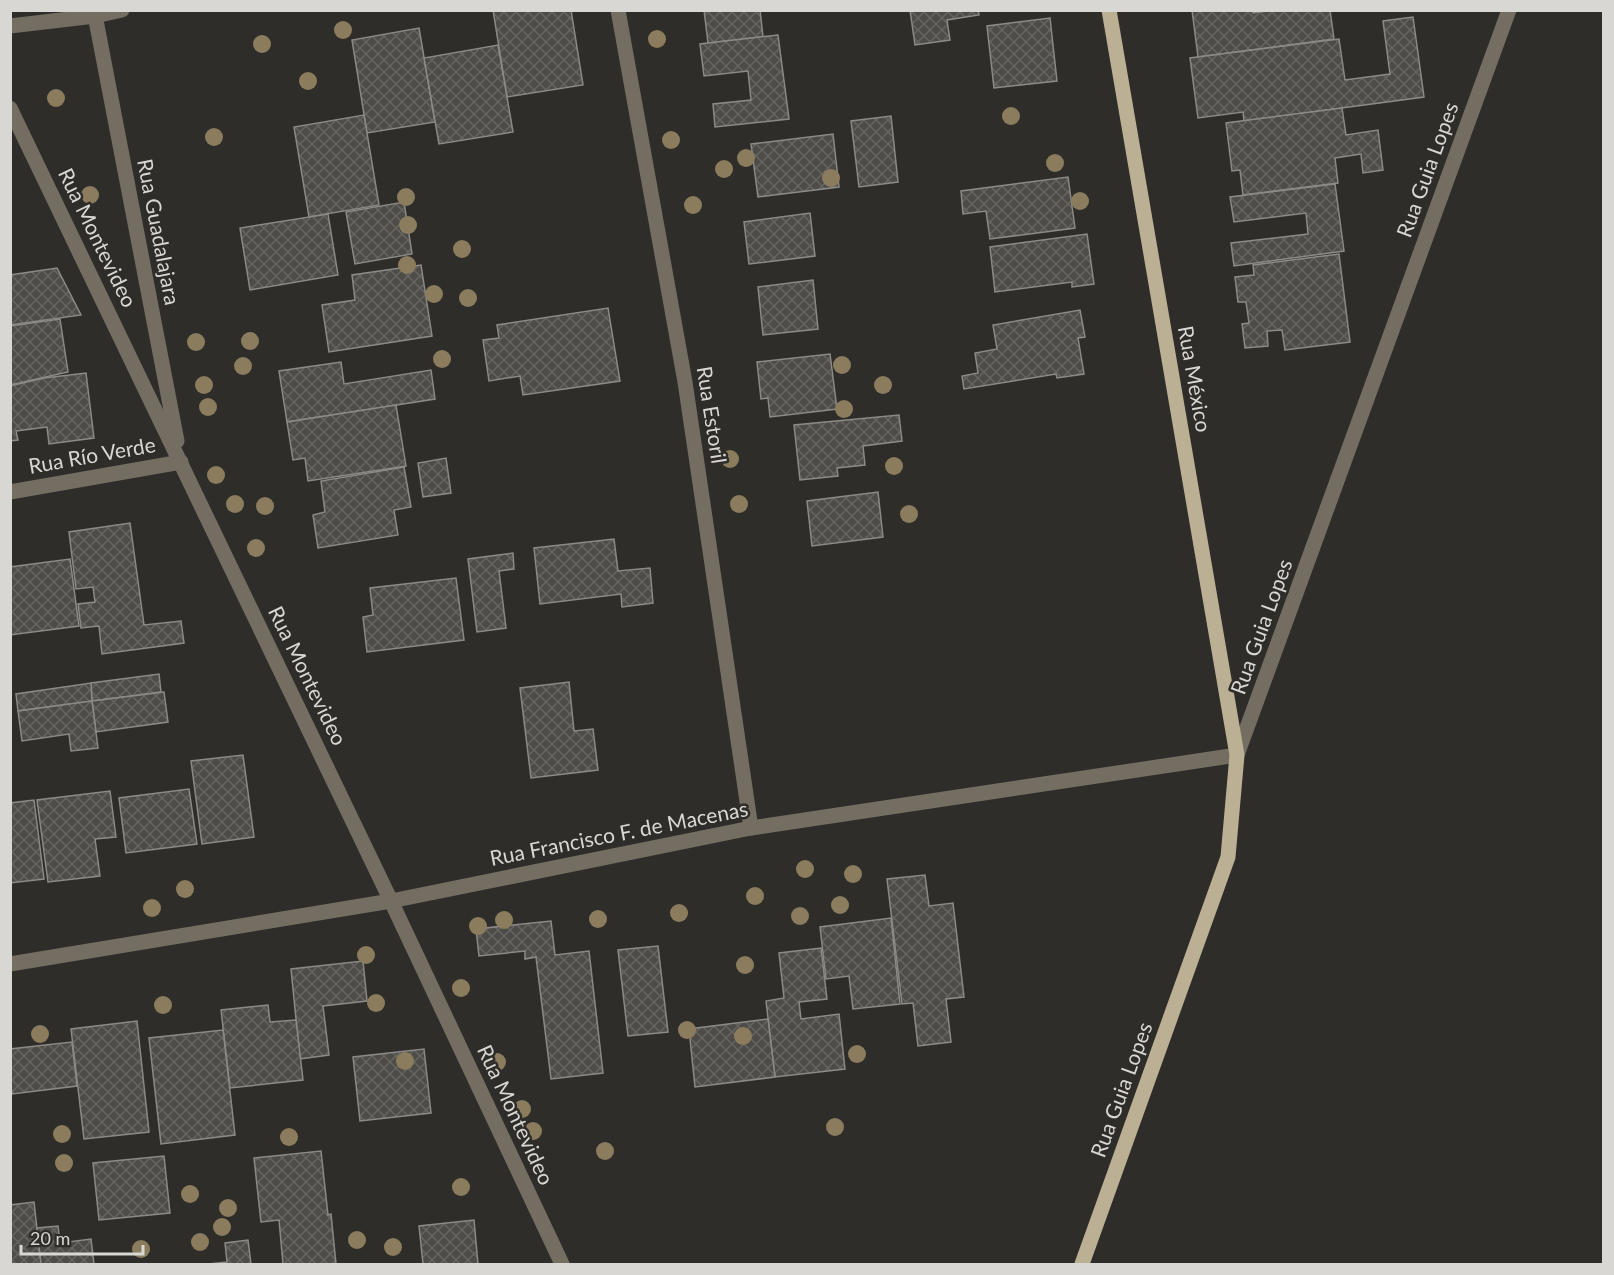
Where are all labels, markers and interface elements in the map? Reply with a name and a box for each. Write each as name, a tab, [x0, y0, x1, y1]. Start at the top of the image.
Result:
street label: Rua Guia Lopes	[1391, 99, 1463, 240]
street label: Rua Guadalajara	[133, 156, 186, 307]
street label: Rua Montevideo	[54, 164, 143, 311]
street label: Rua México	[1174, 324, 1217, 434]
street label: Rua Estoril	[692, 364, 733, 465]
street label: Rua Río Verde	[26, 431, 157, 478]
street label: Rua Guia Lopes	[1225, 556, 1297, 697]
street label: Rua Montevideo	[264, 602, 353, 749]
street label: Rua Francisco F. de Macenas	[488, 795, 750, 870]
street label: Rua Guia Lopes	[1085, 1019, 1157, 1160]
street label: Rua Montevideo	[473, 1040, 560, 1189]
scale bar	[21, 1218, 142, 1256]
text: 20 m	[30, 1227, 70, 1249]

